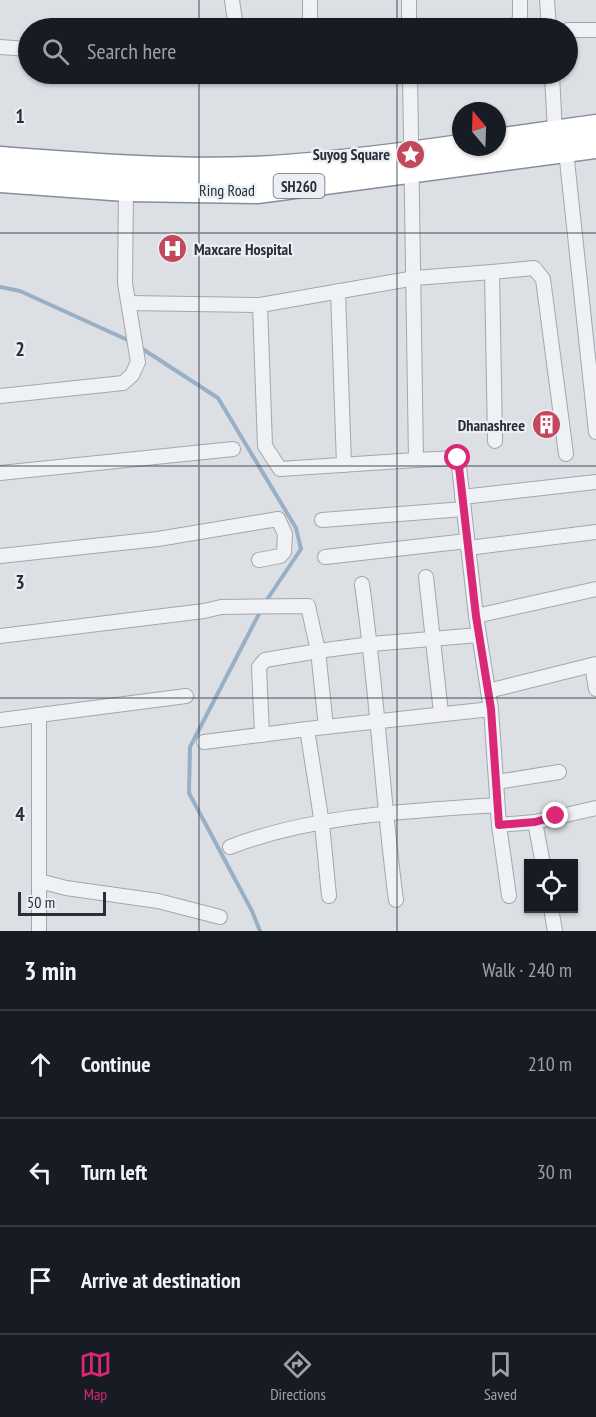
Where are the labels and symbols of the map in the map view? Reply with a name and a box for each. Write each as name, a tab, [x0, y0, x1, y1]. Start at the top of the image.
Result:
north arrow	[452, 102, 506, 156]
text: 1	[15, 103, 25, 129]
place icon: Suyog Square	[395, 138, 427, 170]
place label: Suyog Square	[313, 144, 390, 164]
road number: SH260	[274, 174, 324, 198]
street label: Ring Road	[199, 180, 255, 200]
hospital icon: Maxcare Hospital	[157, 233, 189, 265]
place label: Maxcare Hospital	[194, 239, 292, 259]
text: 2	[15, 336, 25, 362]
building icon: Dhanashree	[530, 409, 562, 441]
place label: Dhanashree	[458, 415, 525, 435]
route start	[444, 444, 470, 470]
text: 3	[15, 569, 25, 595]
text: 4	[15, 801, 25, 827]
route end	[542, 802, 568, 828]
scale bar	[18, 889, 106, 916]

